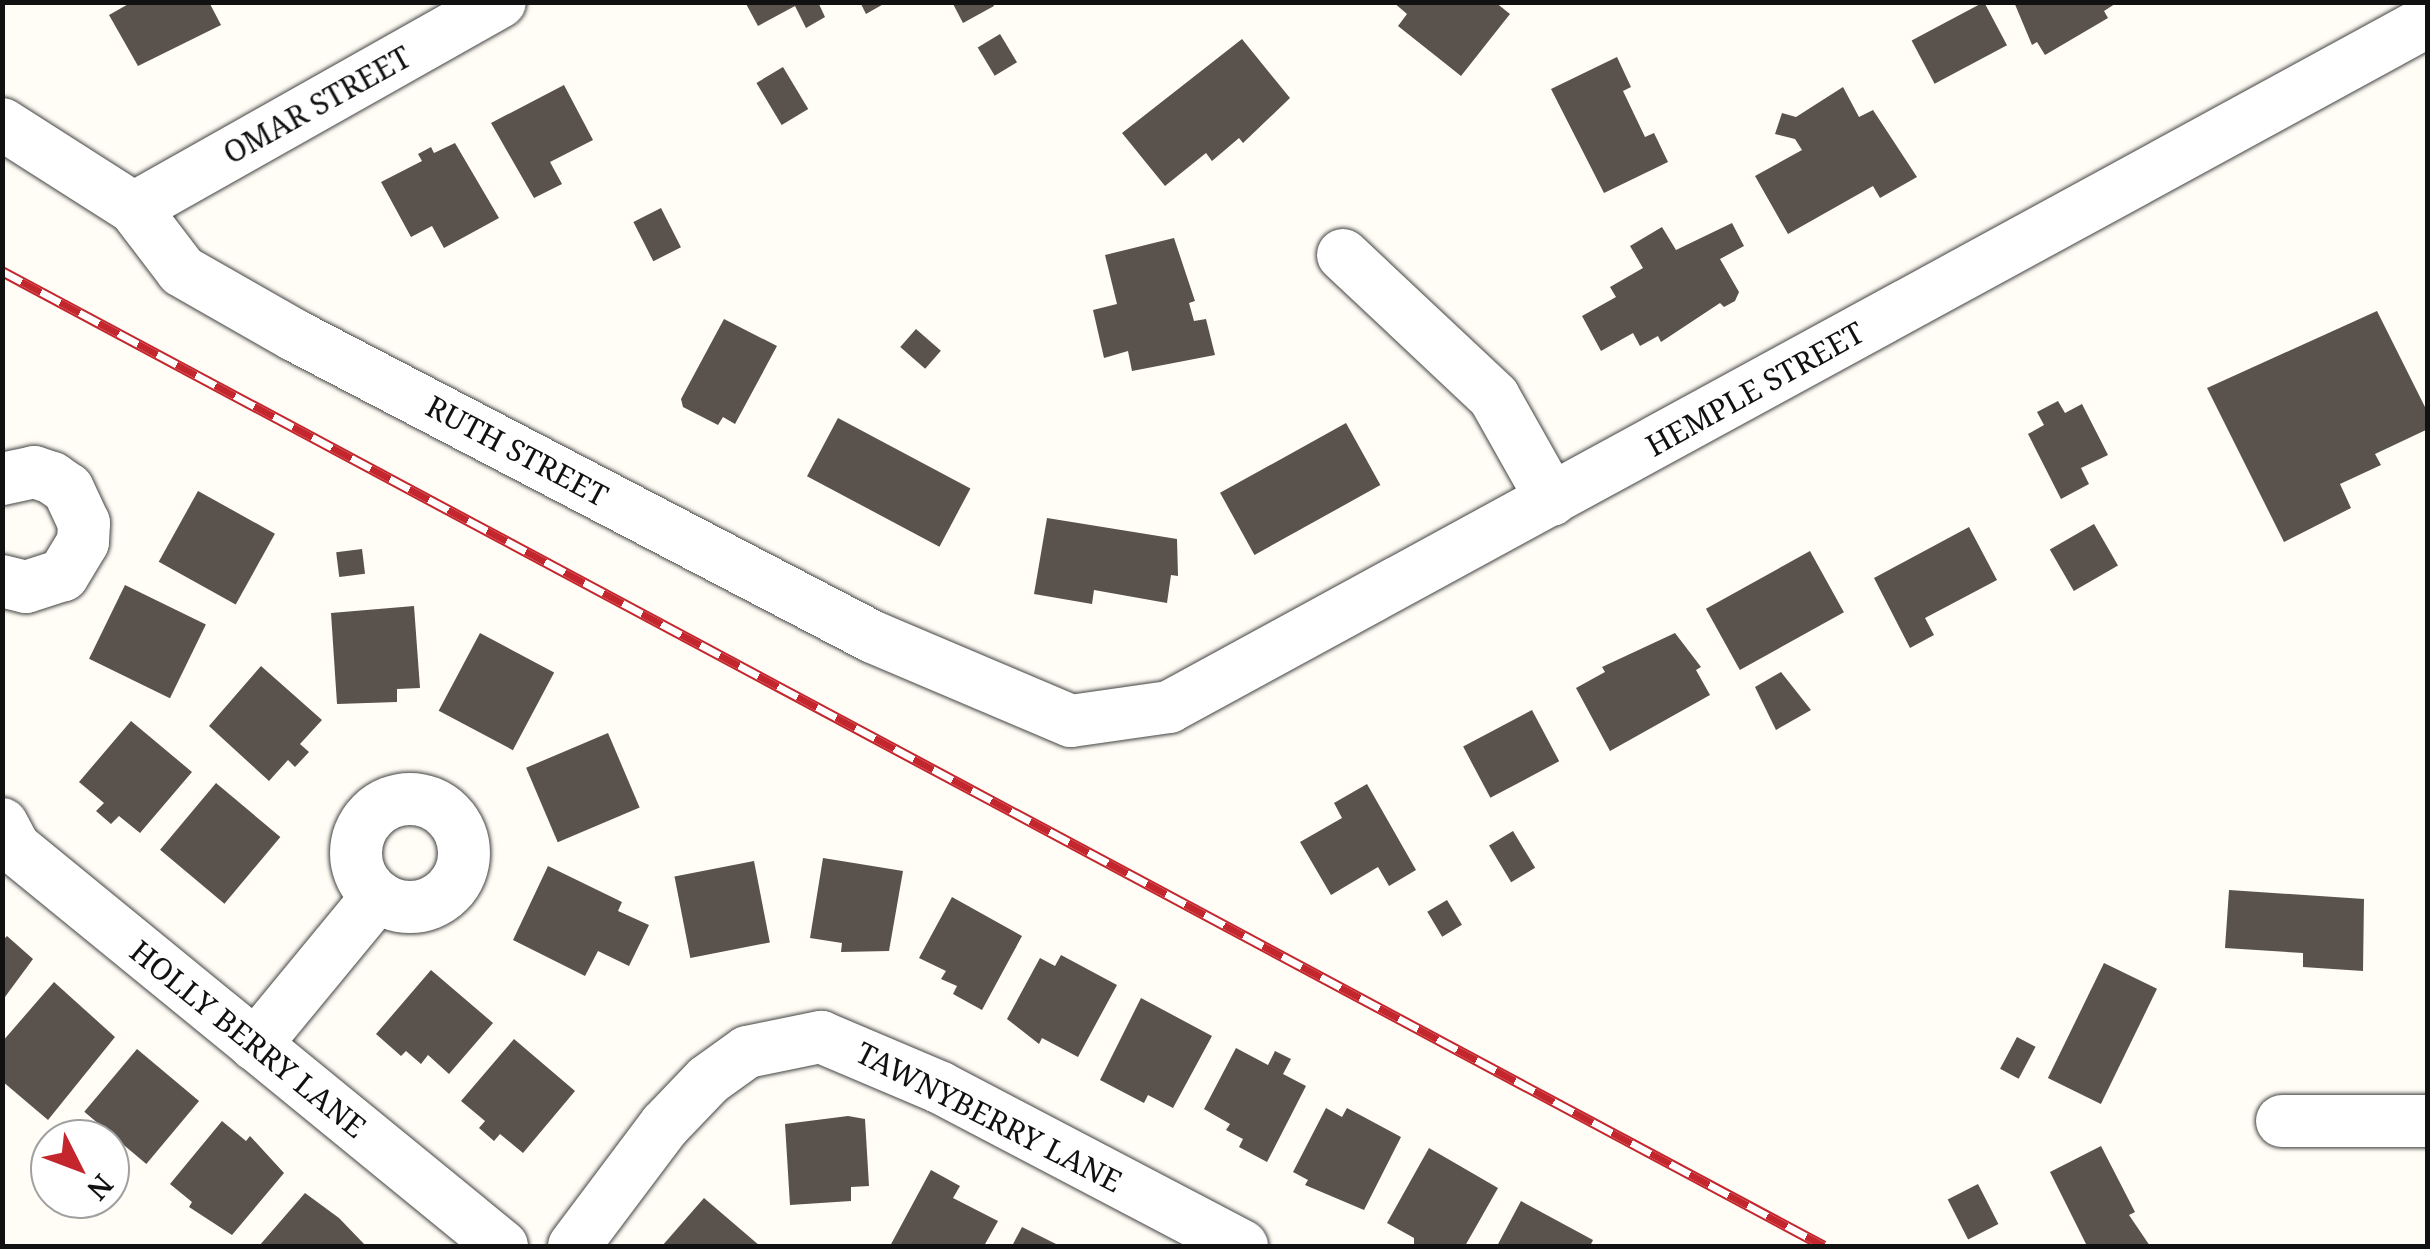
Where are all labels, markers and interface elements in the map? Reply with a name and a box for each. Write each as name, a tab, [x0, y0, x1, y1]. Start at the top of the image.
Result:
street label: OMAR STREET	[217, 39, 417, 171]
street label: HEMPLE STREET	[1640, 314, 1870, 464]
street label: RUTH STREET	[420, 388, 614, 514]
street label: HOLLY BERRY LANE	[123, 933, 373, 1145]
street label: TAWNYBERRY LANE	[850, 1034, 1128, 1200]
north arrow	[30, 1119, 130, 1219]
text: N	[79, 1167, 122, 1209]

